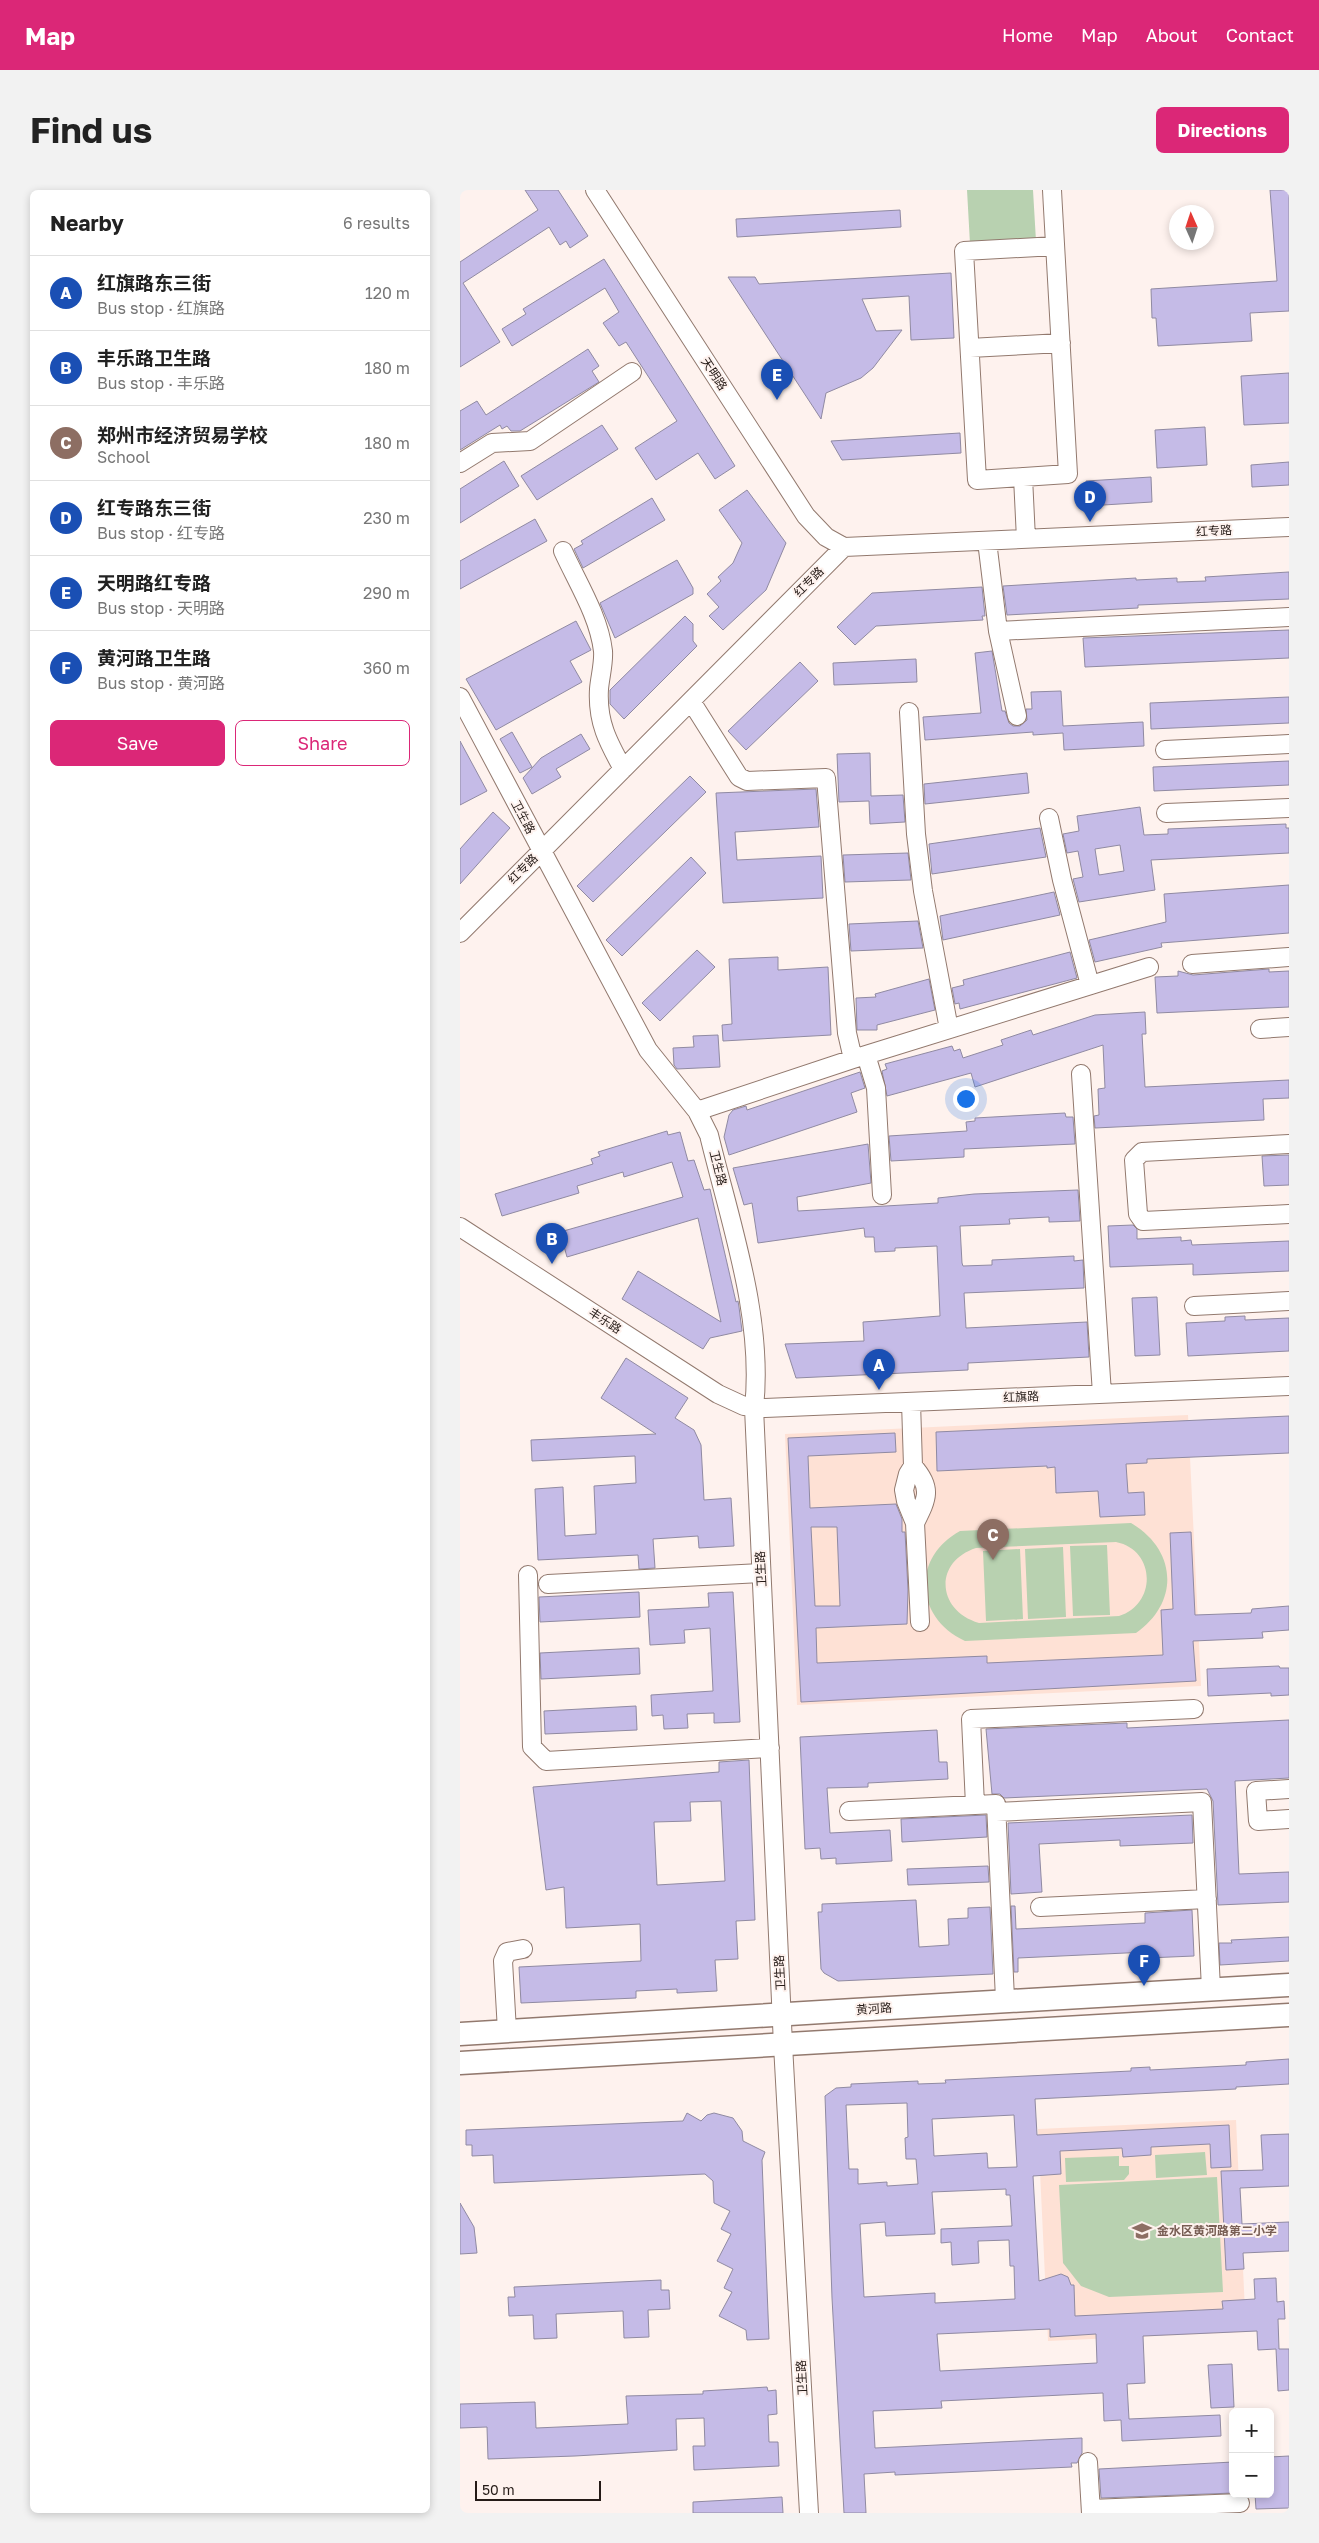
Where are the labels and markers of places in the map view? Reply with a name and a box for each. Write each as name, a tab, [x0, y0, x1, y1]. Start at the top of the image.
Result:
pin: E	[761, 359, 793, 400]
pin: D	[1074, 481, 1106, 522]
pin: B	[536, 1223, 568, 1264]
pin: A	[863, 1349, 895, 1390]
pin: C	[977, 1519, 1009, 1560]
pin: F	[1128, 1945, 1160, 1986]
school or university icon: 金水区黄河路第二小学	[1131, 2220, 1153, 2242]
place label: 金水区黄河路第二小学	[1157, 2223, 1277, 2238]

